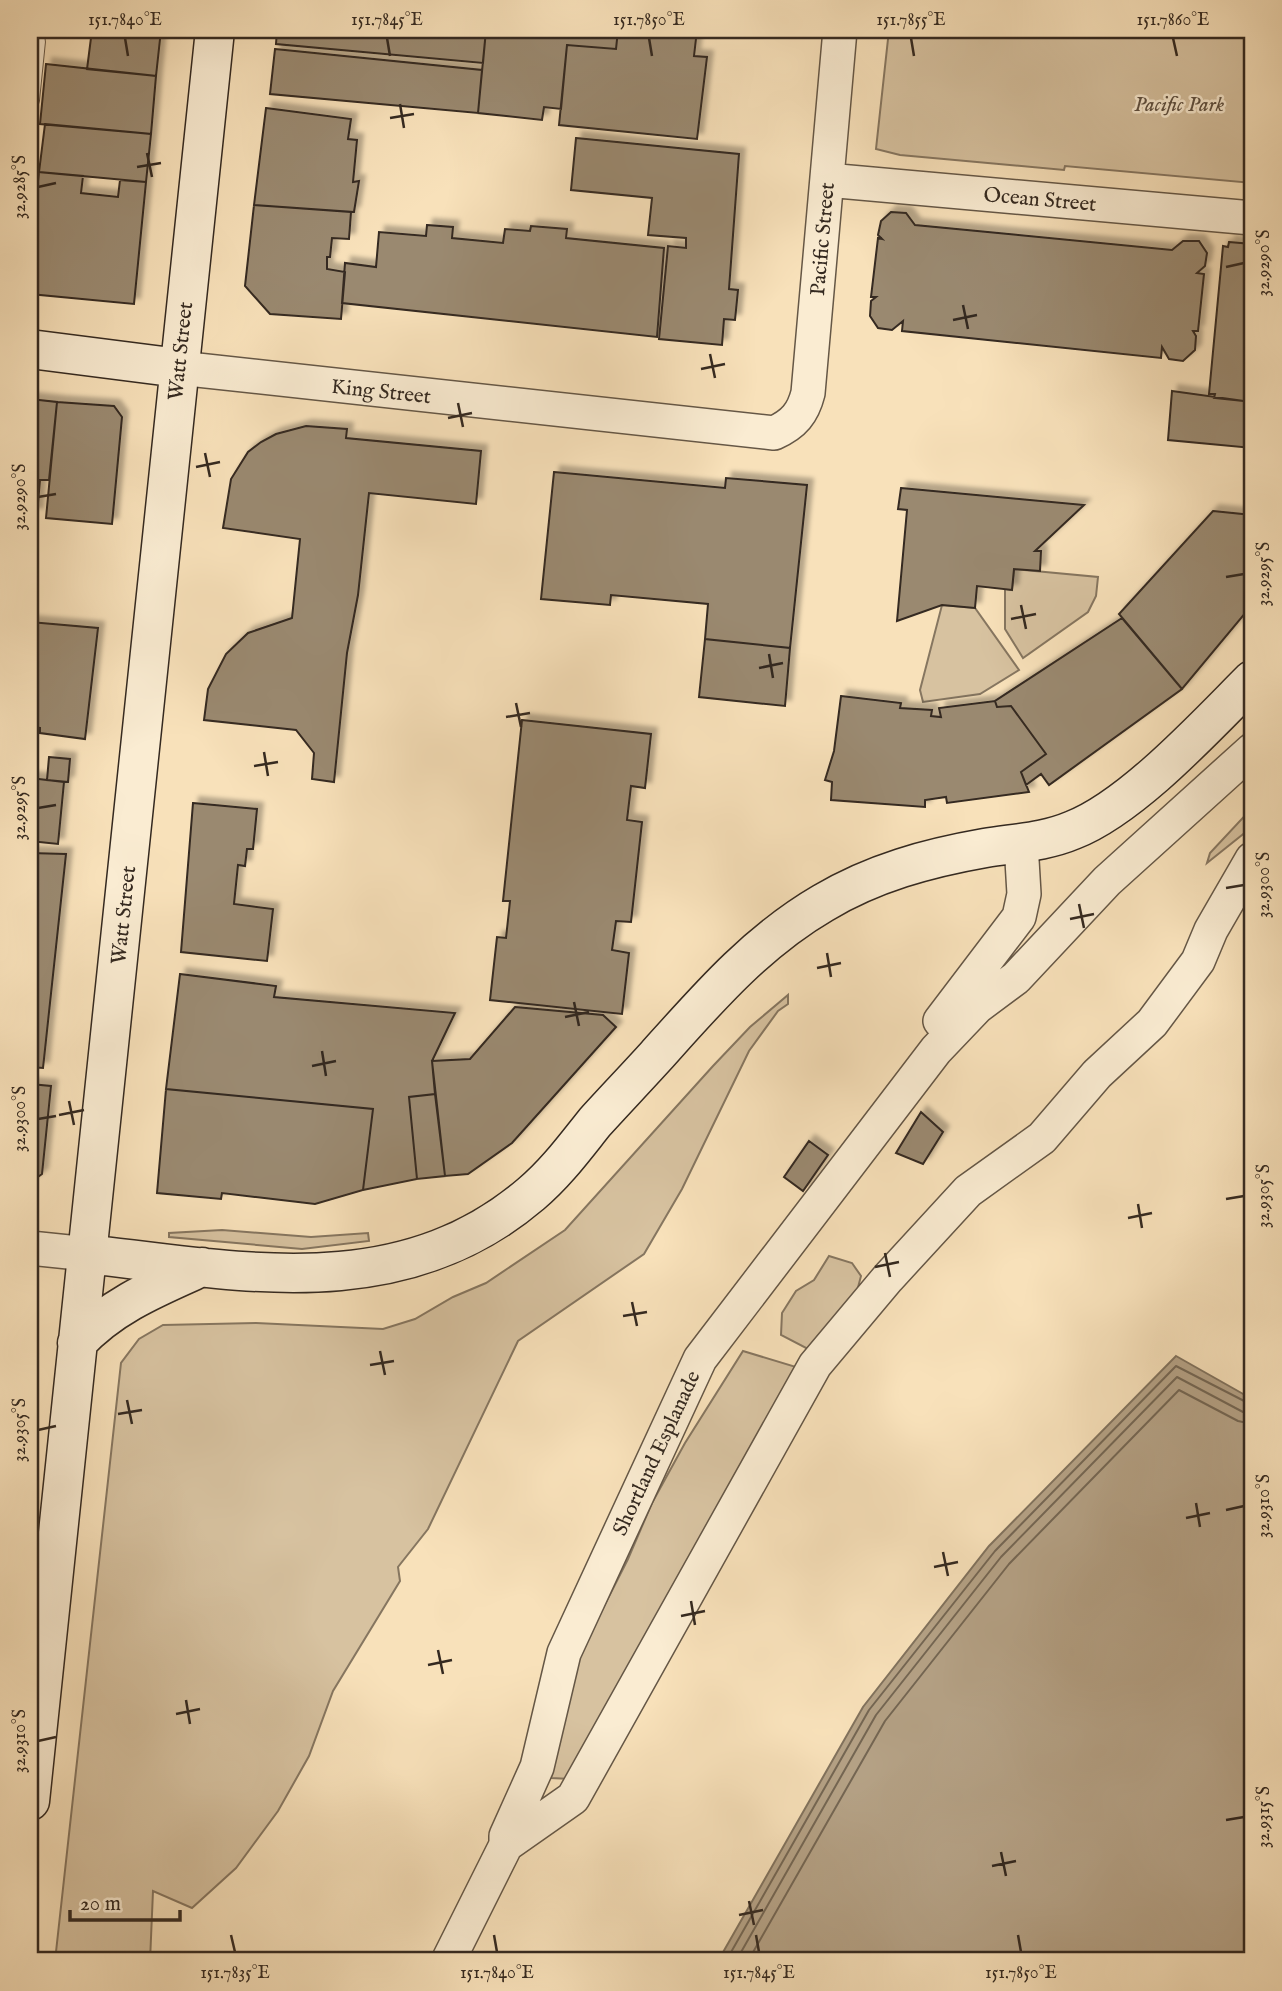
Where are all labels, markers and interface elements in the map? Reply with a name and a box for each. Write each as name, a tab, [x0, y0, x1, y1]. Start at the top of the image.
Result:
text: 151.7840°E	[88, 9, 162, 32]
text: 151.7845°E	[351, 9, 423, 32]
text: 151.7850°E	[613, 9, 685, 32]
text: 151.7855°E	[876, 9, 946, 32]
text: 151.7860°E	[1137, 9, 1209, 32]
park label: Pacific Park	[1134, 92, 1225, 119]
text: 32.9285°S	[9, 155, 32, 219]
street label: Pacific Street	[805, 181, 842, 297]
street label: Ocean Street	[982, 182, 1097, 219]
text: 32.9290°S	[1253, 230, 1276, 296]
street label: Watt Street	[163, 301, 200, 402]
street label: King Street	[330, 374, 432, 411]
text: 32.9290°S	[9, 464, 32, 530]
text: 32.9295°S	[1253, 542, 1276, 606]
text: 32.9295°S	[9, 776, 32, 840]
text: 32.9300°S	[1253, 852, 1276, 918]
street label: Watt Street	[106, 865, 143, 966]
text: 32.9300°S	[9, 1086, 32, 1152]
text: 32.9305°S	[1253, 1164, 1276, 1228]
street label: Shortland Esplanade	[607, 1366, 708, 1540]
text: 32.9305°S	[9, 1398, 32, 1462]
text: 32.9310°S	[1253, 1474, 1276, 1538]
text: 32.9310°S	[9, 1709, 32, 1773]
text: 32.9315°S	[1253, 1786, 1276, 1848]
scale bar	[70, 1879, 180, 1923]
text: 20 m	[80, 1891, 121, 1918]
text: 151.7835°E	[200, 1962, 270, 1985]
text: 151.7840°E	[460, 1962, 534, 1985]
text: 151.7845°E	[723, 1962, 795, 1985]
text: 151.7850°E	[985, 1962, 1057, 1985]

